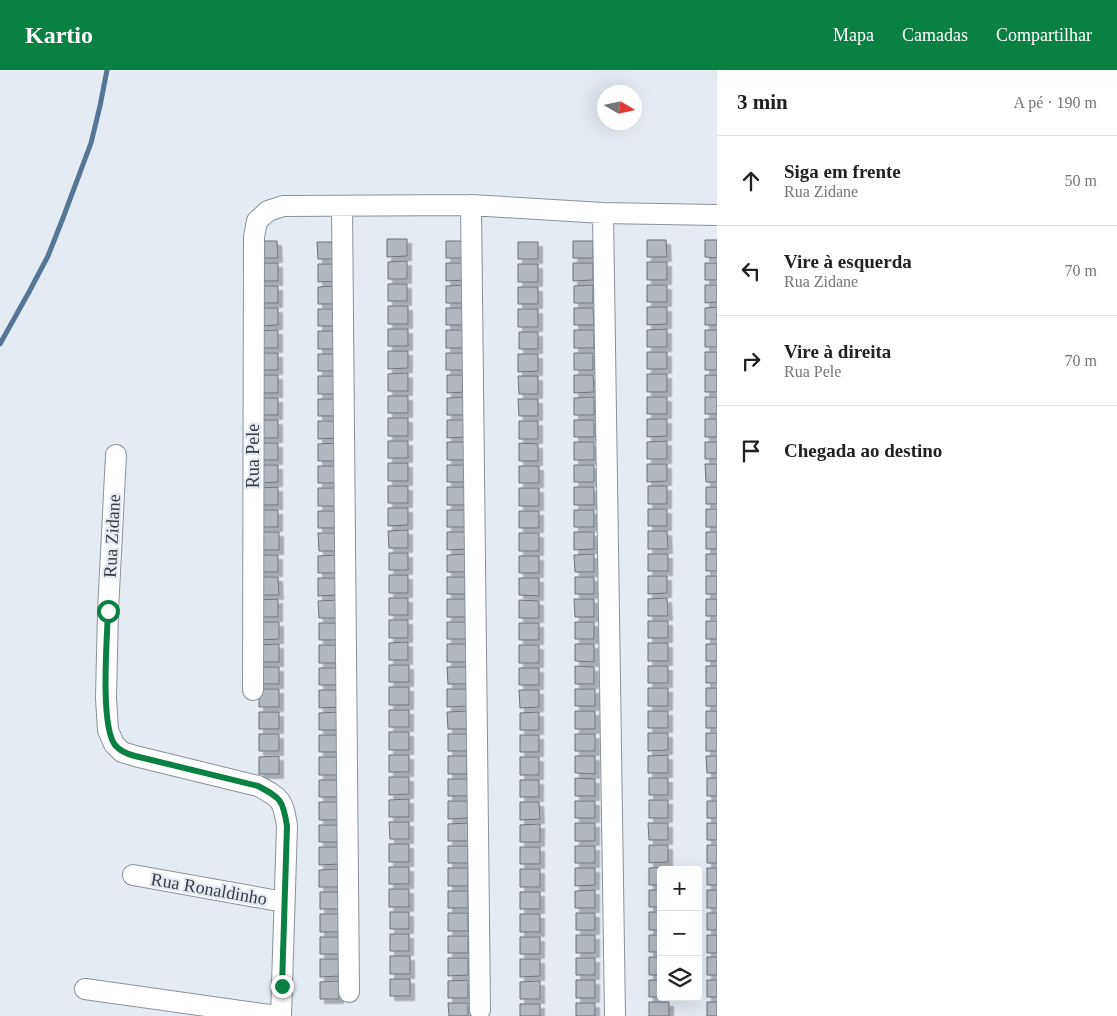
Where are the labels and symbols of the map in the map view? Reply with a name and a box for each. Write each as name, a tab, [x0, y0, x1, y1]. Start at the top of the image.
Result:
north arrow	[597, 85, 642, 130]
street label: Rua Pele	[243, 424, 263, 488]
street label: Rua Zidane	[100, 494, 124, 578]
route start	[97, 600, 120, 623]
street label: Rua Ronaldinho	[149, 869, 269, 909]
route end	[271, 975, 294, 998]

